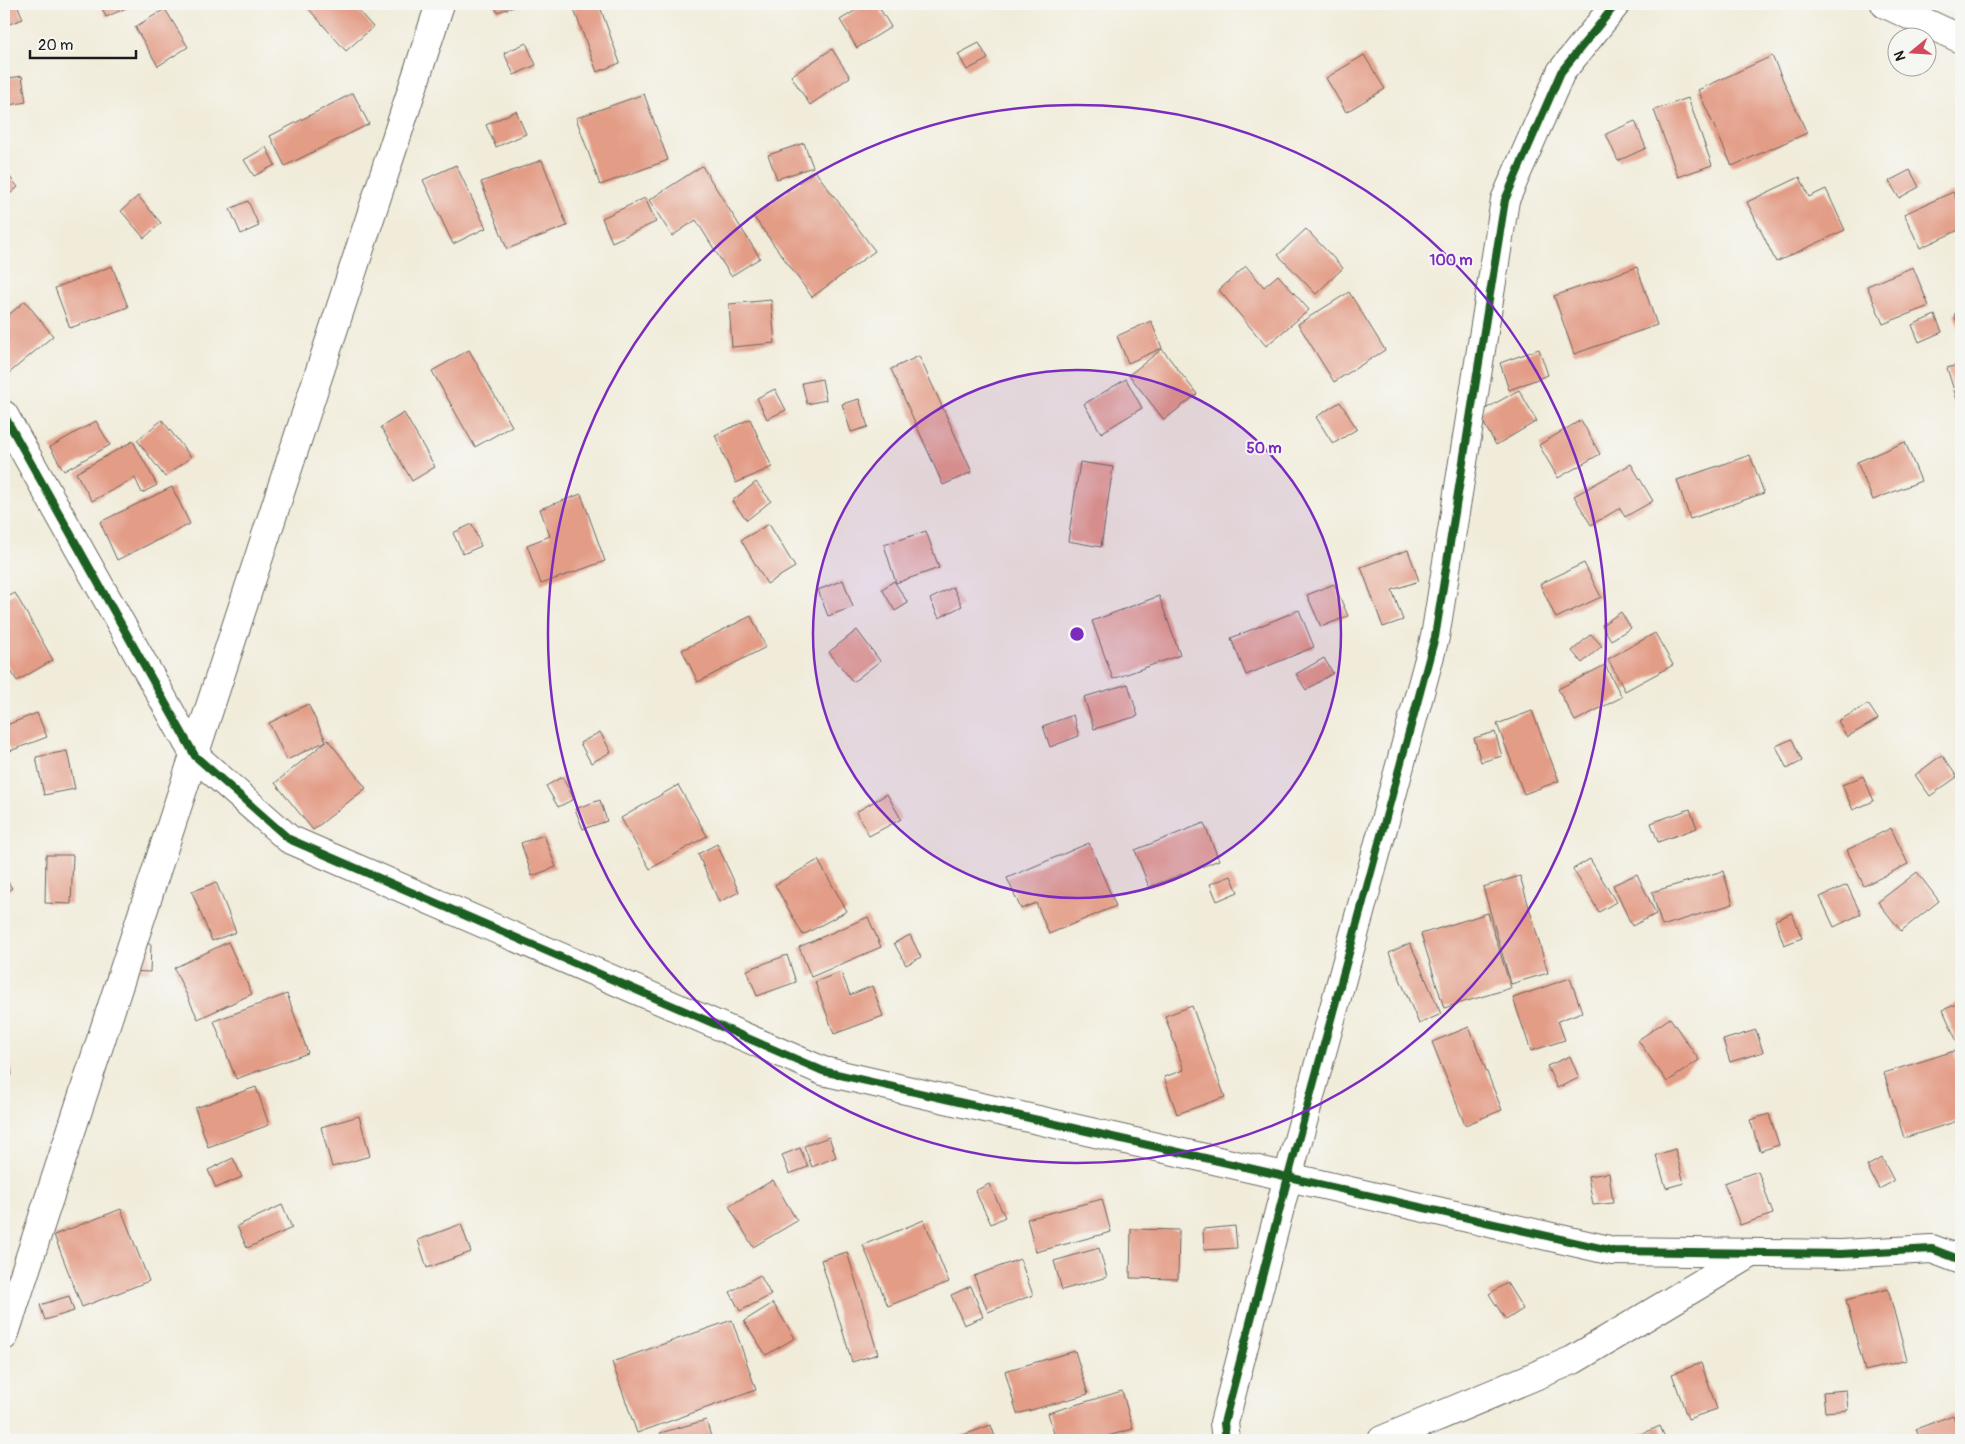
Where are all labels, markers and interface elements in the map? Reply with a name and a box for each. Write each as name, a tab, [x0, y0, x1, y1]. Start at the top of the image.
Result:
scale bar	[30, 28, 136, 60]
north arrow	[1888, 28, 1938, 78]
text: 20 m	[38, 36, 73, 55]
text: N	[1891, 49, 1910, 63]
text: 100 m	[1430, 251, 1472, 270]
text: 50 m	[1247, 439, 1281, 458]
centre of rings	[1068, 625, 1086, 643]

